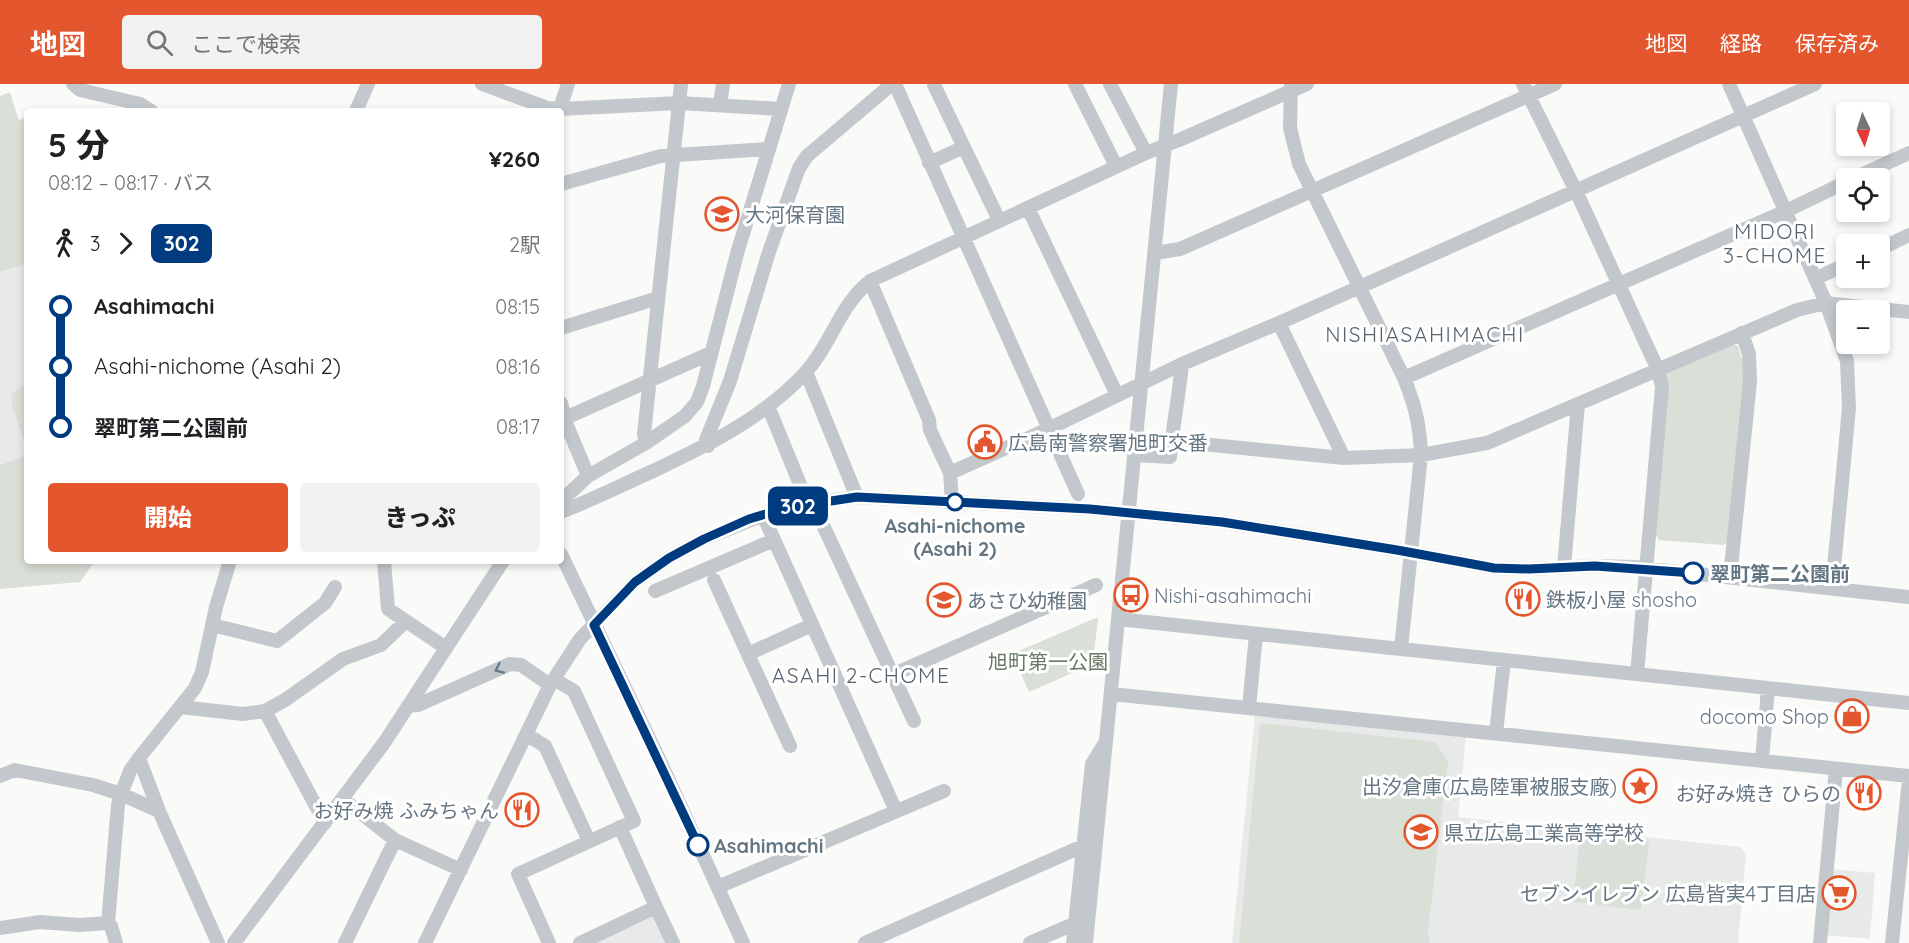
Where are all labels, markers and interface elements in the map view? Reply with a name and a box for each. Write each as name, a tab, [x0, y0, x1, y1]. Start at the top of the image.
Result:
search box	[122, 15, 542, 69]
text: 地図	[30, 26, 86, 61]
icon: search	[143, 26, 176, 59]
text: ここで検索	[191, 30, 301, 58]
text: 地図	[1645, 30, 1687, 56]
text: 経路	[1720, 30, 1762, 56]
text: 保存済み	[1795, 30, 1879, 56]
north arrow	[1836, 102, 1890, 156]
map controls	[1836, 102, 1890, 354]
text: 5 分	[48, 124, 109, 165]
text: ¥260	[489, 145, 540, 173]
button: locate	[1836, 168, 1890, 222]
text: 08:12 – 08:17 · バス	[48, 170, 213, 195]
school or university icon: 大河保育園	[704, 196, 740, 232]
place label: 大河保育園	[745, 202, 845, 227]
district label: MIDORI 3-CHOME	[1723, 218, 1827, 268]
icon: walk	[48, 227, 81, 260]
icon: forward	[109, 227, 142, 260]
text: 302	[163, 230, 200, 256]
text: 3	[90, 231, 100, 256]
text: 2駅	[509, 232, 540, 257]
button: +	[1836, 234, 1890, 288]
text: Asahimachi	[94, 292, 214, 320]
text: 08:15	[495, 294, 540, 319]
button: −	[1836, 300, 1890, 354]
district label: NISHIASAHIMACHI	[1325, 321, 1525, 347]
text: Asahi-nichome (Asahi 2)	[94, 352, 341, 380]
text: 08:16	[495, 354, 540, 379]
text: 翠町第二公園前	[94, 414, 248, 442]
text: 08:17	[496, 414, 540, 439]
public building icon: 広島南警察署旭町交番	[967, 424, 1003, 460]
place label: 広島南警察署旭町交番	[1008, 430, 1208, 455]
button: 開始	[48, 483, 288, 552]
button: きっぷ	[300, 483, 540, 552]
line badge: 302	[764, 486, 832, 526]
text: 302	[780, 493, 816, 519]
marker: Asahi-nichome (Asahi 2)	[946, 493, 964, 511]
place label: Asahi-nichome (Asahi 2)	[885, 513, 1025, 561]
place label: 翠町第二公園前	[1710, 561, 1850, 586]
marker: 翠町第二公園前	[1682, 562, 1704, 584]
bus stop icon: Nishi-asahimachi	[1113, 577, 1149, 613]
restaurant icon: 鉄板小屋 shosho	[1505, 581, 1541, 617]
school or university icon: あさひ幼稚園	[926, 582, 962, 618]
place label: Nishi-asahimachi	[1154, 583, 1311, 608]
place label: 鉄板小屋 shosho	[1546, 587, 1697, 612]
place label: あさひ幼稚園	[967, 588, 1087, 613]
park label: 旭町第一公園	[988, 649, 1108, 674]
one-way arrow	[494, 662, 505, 674]
district label: ASAHI 2-CHOME	[772, 662, 950, 688]
shop icon: docomo Shop	[1834, 698, 1870, 734]
place label: docomo Shop	[1700, 704, 1829, 729]
place icon: 出汐倉庫(広島陸軍被服支廠)	[1622, 768, 1658, 804]
place label: 出汐倉庫(広島陸軍被服支廠)	[1362, 774, 1617, 799]
restaurant icon: お好み焼き ひらの	[1846, 775, 1882, 811]
place label: お好み焼き ひらの	[1676, 781, 1841, 806]
restaurant icon: お好み焼 ふみちゃん	[504, 792, 540, 828]
place label: お好み焼 ふみちゃん	[314, 798, 499, 823]
school or university icon: 県立広島工業高等学校	[1403, 814, 1439, 850]
place label: 県立広島工業高等学校	[1444, 820, 1644, 845]
place label: Asahimachi	[714, 833, 823, 858]
marker: Asahimachi	[687, 834, 709, 856]
supermarket icon: セブンイレブン 広島皆実4丁目店	[1821, 875, 1857, 911]
place label: セブンイレブン 広島皆実4丁目店	[1520, 881, 1816, 906]

